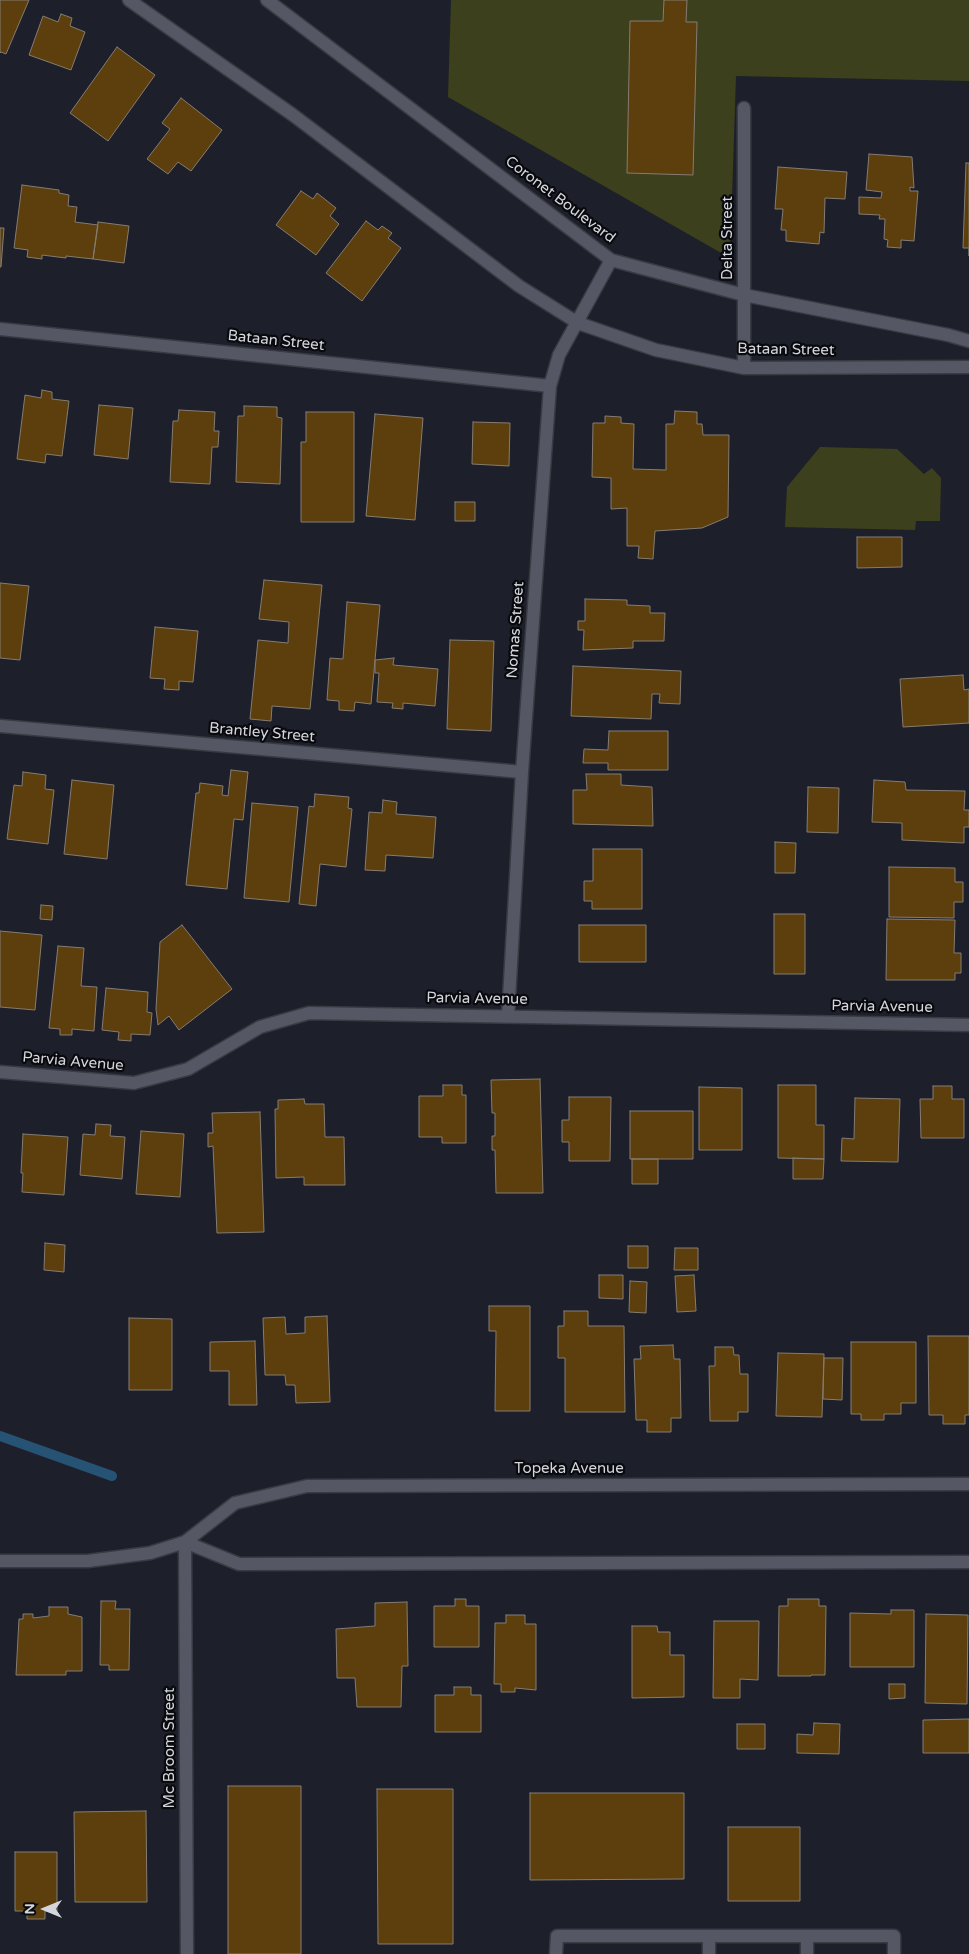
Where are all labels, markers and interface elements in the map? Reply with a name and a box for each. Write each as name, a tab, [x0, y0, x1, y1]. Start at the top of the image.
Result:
street label: Coronet Boulevard	[501, 153, 619, 247]
street label: Delta Street	[719, 196, 737, 280]
street label: Bataan Street	[227, 327, 325, 355]
street label: Bataan Street	[737, 340, 835, 360]
street label: Nomas Street	[504, 581, 528, 679]
street label: Brantley Street	[208, 719, 316, 747]
street label: Parvia Avenue	[426, 989, 528, 1009]
street label: Parvia Avenue	[831, 997, 933, 1017]
street label: Parvia Avenue	[22, 1049, 124, 1075]
street label: Topeka Avenue	[514, 1460, 624, 1478]
street label: Mc Broom Street	[161, 1688, 179, 1808]
north arrow	[20, 1884, 70, 1934]
text: N	[21, 1903, 38, 1915]

